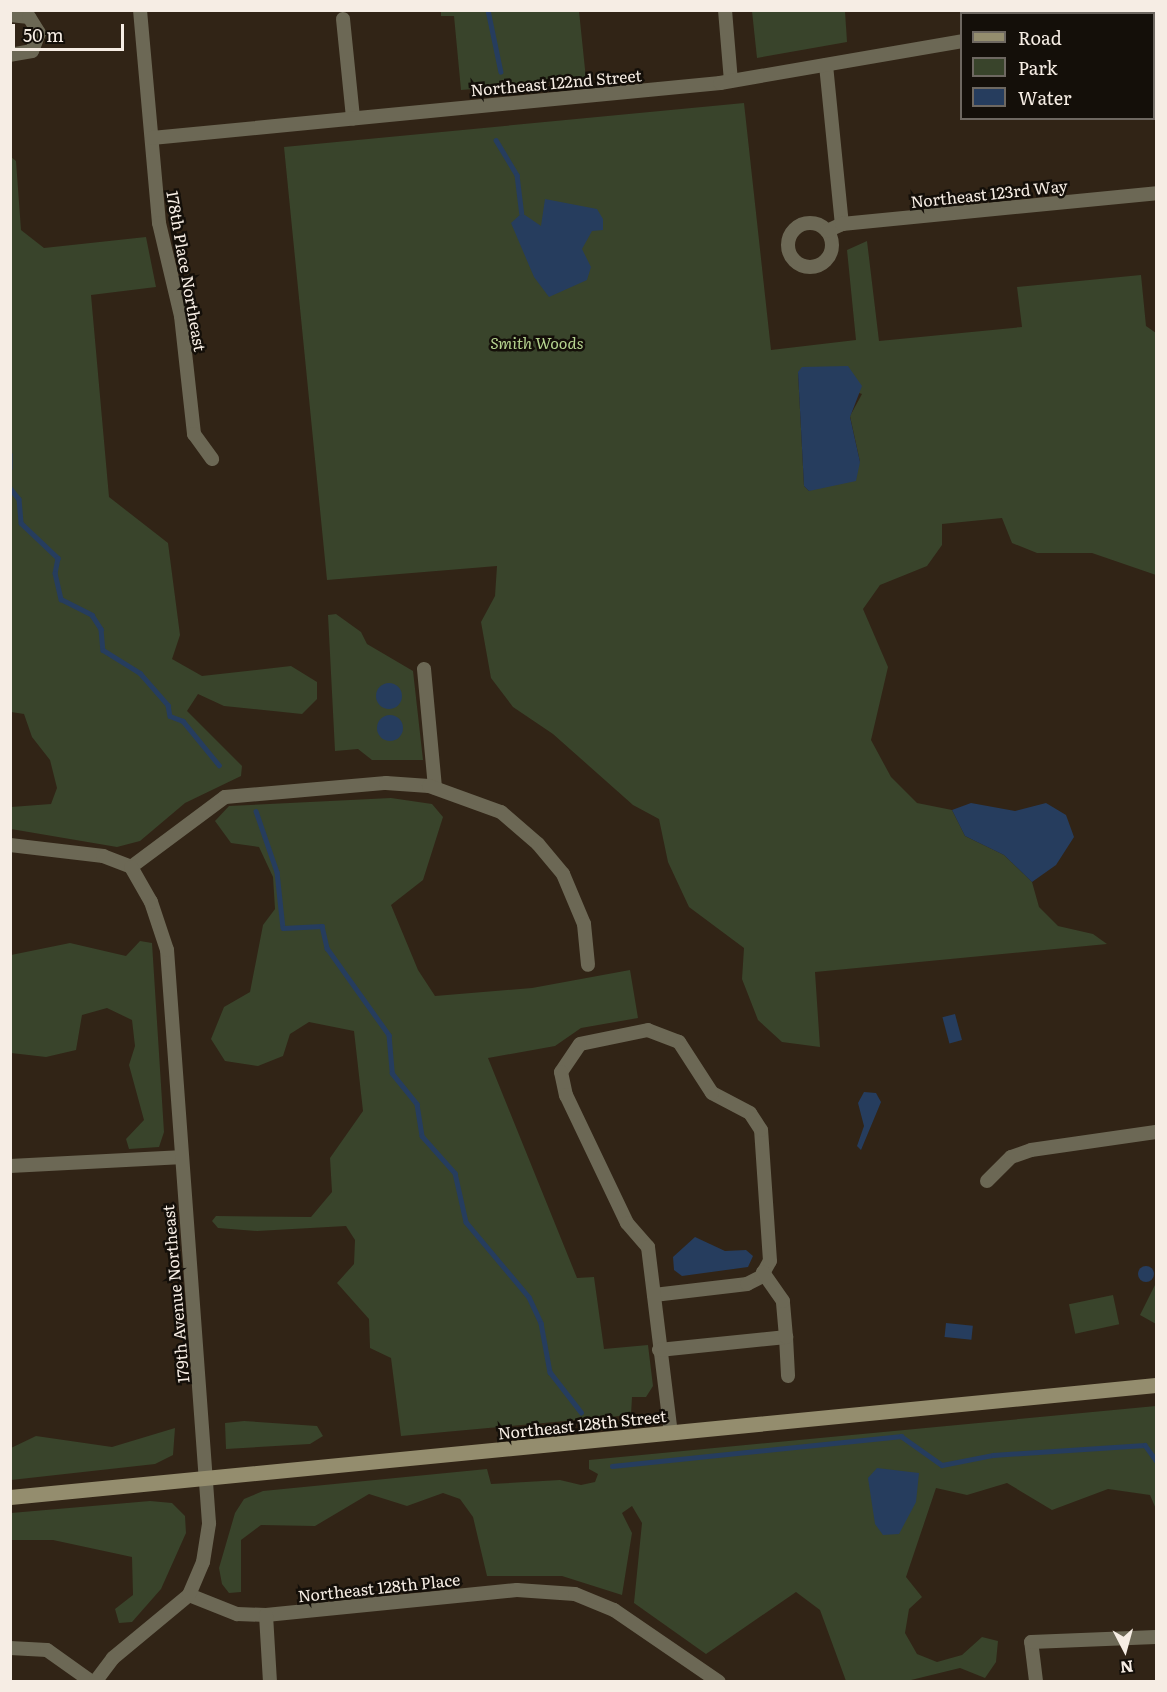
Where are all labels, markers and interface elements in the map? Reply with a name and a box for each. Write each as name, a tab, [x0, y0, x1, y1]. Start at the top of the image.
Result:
scale bar	[15, 12, 128, 50]
legend	[960, 12, 1155, 120]
text: 50 m	[23, 21, 64, 48]
text: Road	[1018, 24, 1062, 51]
text: Park	[1018, 54, 1057, 81]
street label: Northeast 122nd Street	[470, 65, 642, 99]
text: Water	[1018, 84, 1071, 111]
street label: Northeast 123rd Way	[910, 175, 1068, 211]
street label: 178th Place Northeast	[163, 189, 211, 353]
park label: Smith Woods	[490, 332, 584, 352]
street label: 179th Avenue Northeast	[158, 1204, 192, 1384]
street label: Northeast 128th Street	[497, 1406, 667, 1442]
street label: Northeast 128th Place	[297, 1569, 461, 1605]
north arrow	[1095, 1620, 1155, 1680]
text: N	[1119, 1655, 1135, 1681]

